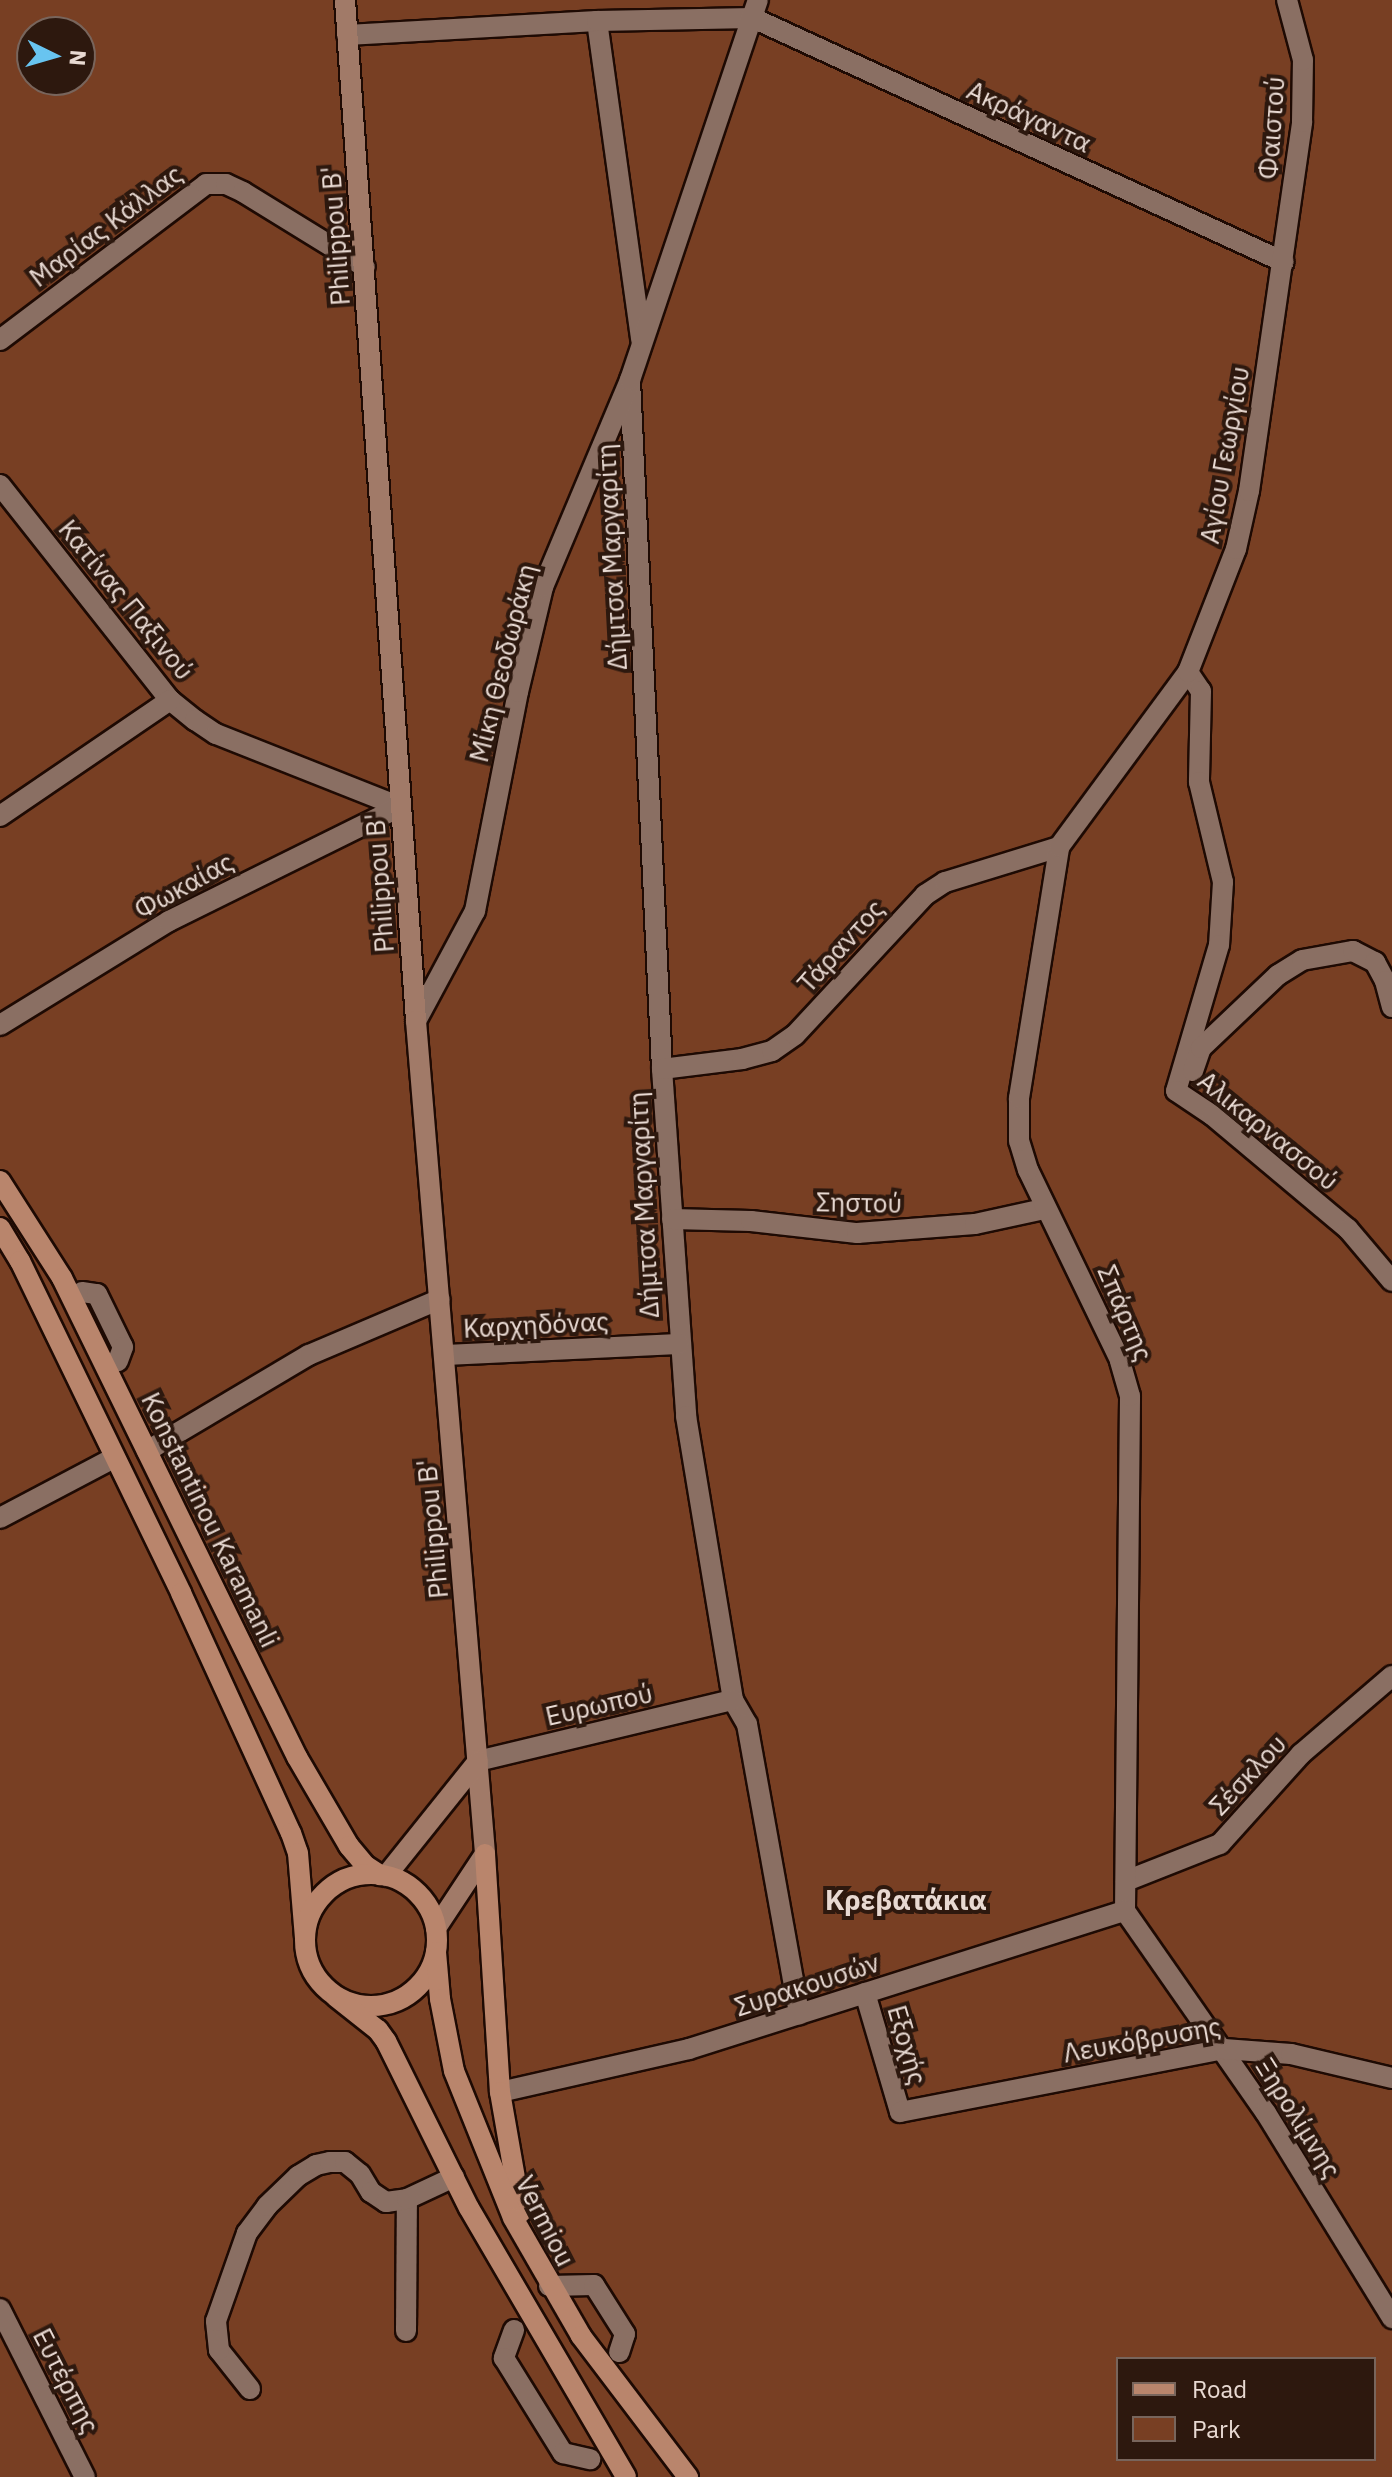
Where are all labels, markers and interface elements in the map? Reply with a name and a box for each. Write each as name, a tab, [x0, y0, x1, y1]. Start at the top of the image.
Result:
north arrow	[16, 16, 96, 96]
text: N	[63, 49, 94, 67]
street label: Ακράγαντα	[962, 75, 1096, 159]
street label: Φαιστού	[1253, 75, 1291, 181]
street label: Μαρίας Κάλλας	[24, 158, 188, 294]
street label: Philippou B'	[316, 165, 356, 307]
street label: Αγίου Γεωργίου	[1194, 364, 1256, 546]
street label: Δήμτσα Μαργαρίτη	[590, 443, 634, 671]
street label: Κατίνας Παξινού	[52, 514, 200, 686]
street label: Μίκη Θεοδωράκη	[463, 561, 543, 765]
street label: Philippou B'	[360, 812, 400, 954]
street label: Φωκαίας	[129, 846, 239, 926]
street label: Τάραντος	[791, 893, 891, 999]
street label: Αλικαρνασσού	[1192, 1065, 1344, 1197]
street label: Δήμτσα Μαργαρίτη	[622, 1091, 666, 1319]
street label: Σηστού	[816, 1187, 902, 1219]
street label: Σπάρτης	[1091, 1260, 1159, 1366]
street label: Καρχηδόνας	[462, 1306, 610, 1344]
street label: Konstantinou Karamanli	[135, 1388, 285, 1652]
street label: Philippou B'	[411, 1458, 455, 1600]
street label: Ευρωπού	[542, 1678, 656, 1732]
street label: Σέσκλου	[1203, 1728, 1293, 1822]
district label: Κρεβατάκια	[825, 1883, 987, 1917]
street label: Συρακουσών	[731, 1947, 883, 2023]
street label: Εξοχής	[881, 2002, 933, 2088]
street label: Λευκόβρυσης	[1061, 2011, 1223, 2069]
street label: Ξηρολίμνης	[1249, 2052, 1347, 2184]
street label: Vermiou	[509, 2171, 581, 2271]
street label: Ευτέρπης	[26, 2323, 106, 2439]
legend	[1116, 2357, 1376, 2461]
text: Road	[1192, 2373, 1247, 2405]
text: Park	[1192, 2413, 1241, 2445]

